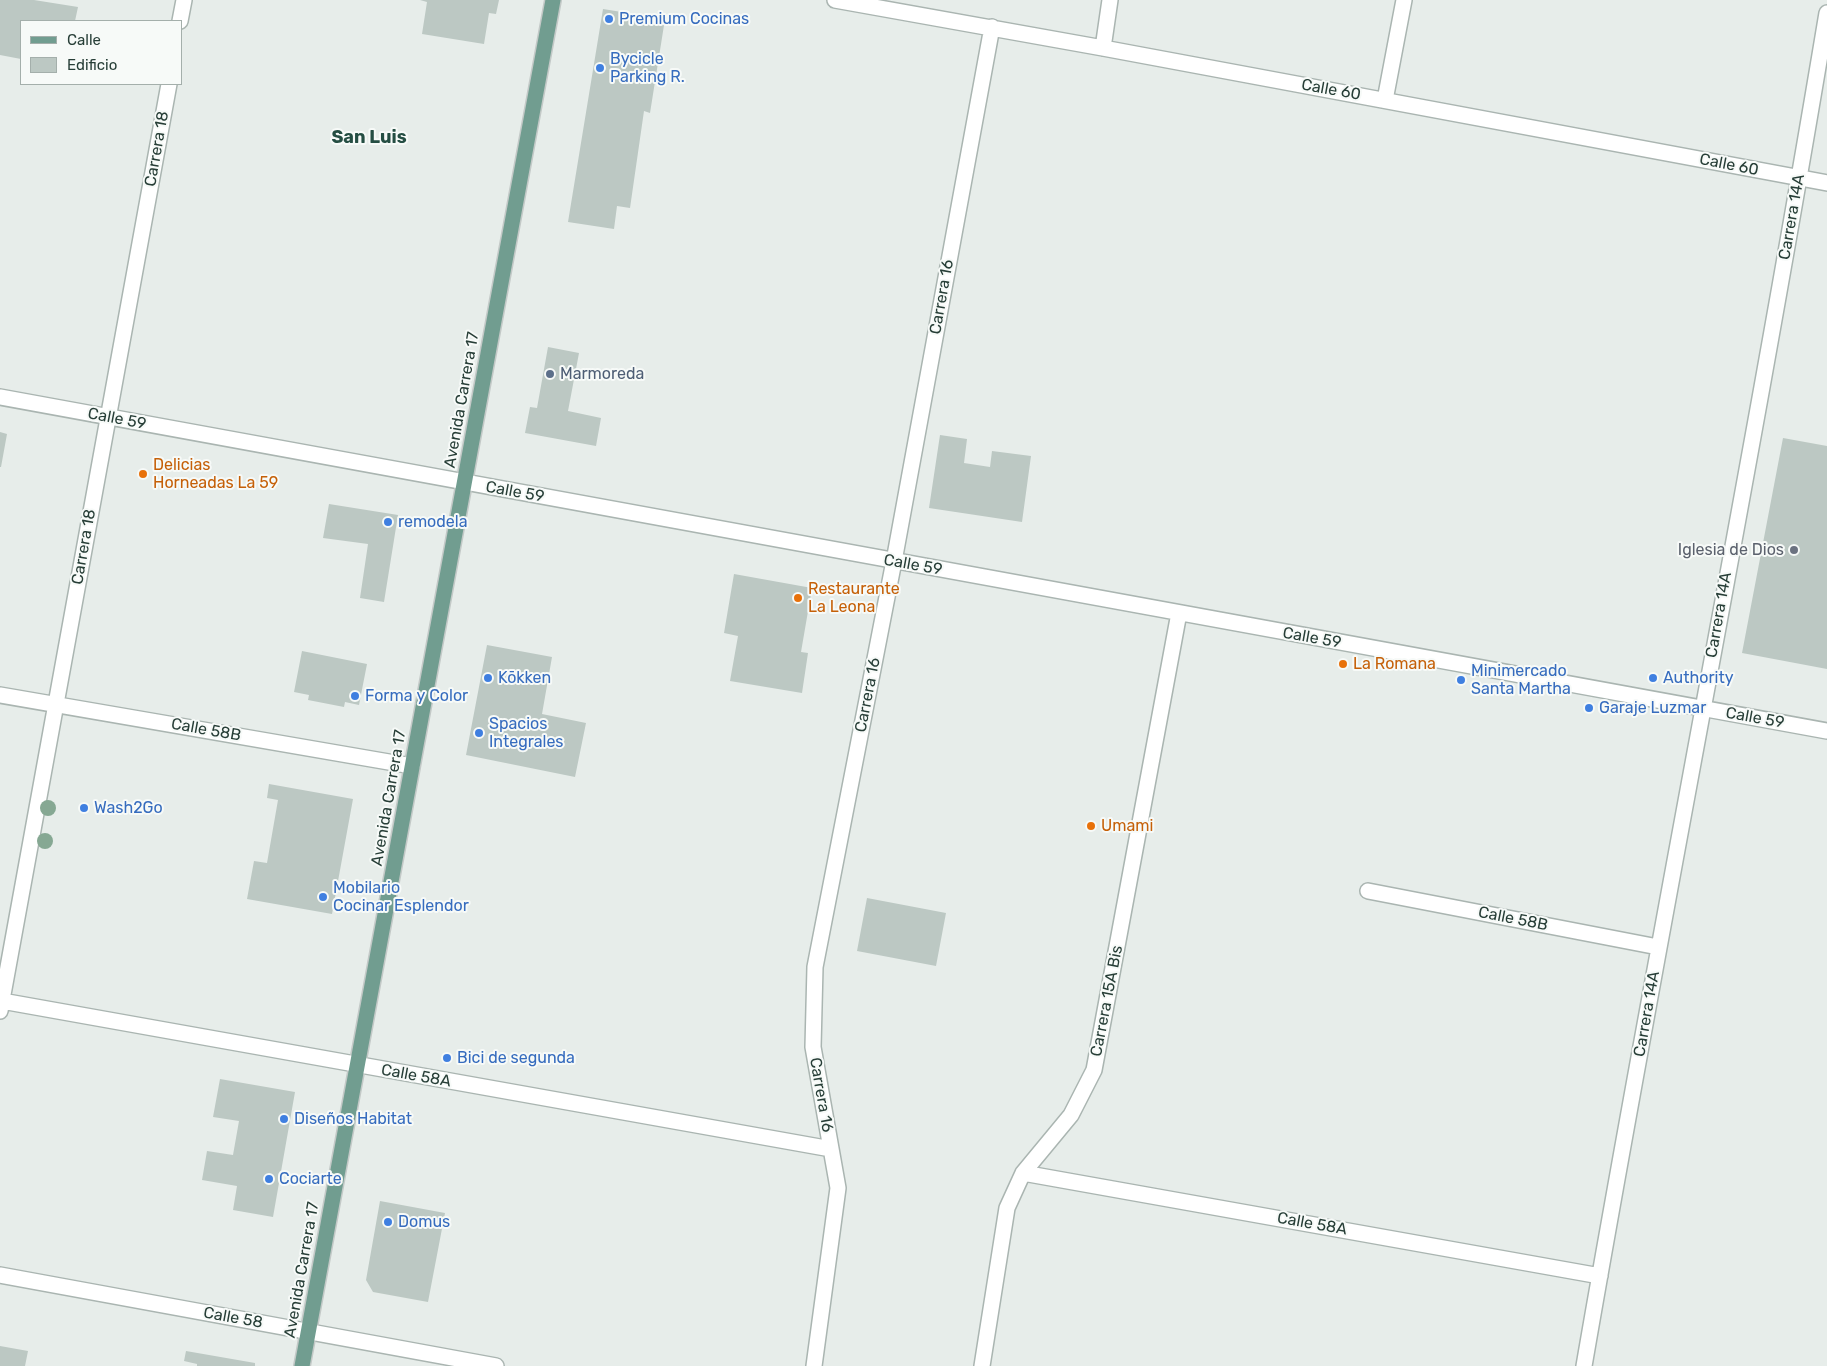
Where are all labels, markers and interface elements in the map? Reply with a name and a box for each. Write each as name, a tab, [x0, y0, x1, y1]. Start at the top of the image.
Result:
place label: Premium Cocinas	[619, 9, 749, 29]
marker: Premium Cocinas	[603, 13, 615, 25]
legend	[20, 20, 182, 85]
text: Calle	[67, 31, 101, 49]
place label: Bycicle Parking R.	[610, 49, 685, 87]
text: Edificio	[67, 56, 117, 74]
marker: Bycicle Parking R.	[594, 62, 606, 74]
street label: Calle 60	[1300, 75, 1362, 105]
street label: Carrera 18	[141, 110, 173, 188]
district label: San Luis	[331, 127, 407, 149]
street label: Calle 60	[1698, 150, 1760, 180]
street label: Carrera 14A	[1775, 173, 1809, 261]
street label: Carrera 16	[926, 258, 958, 336]
street label: Avenida Carrera 17	[441, 330, 483, 470]
place label: Marmoreda	[560, 364, 644, 384]
marker: Marmoreda	[544, 368, 556, 380]
street label: Calle 59	[86, 404, 148, 434]
place label: Delicias Horneadas La 59	[153, 455, 278, 493]
marker: Delicias Horneadas La 59	[137, 468, 149, 480]
street label: Calle 59	[484, 477, 546, 507]
street label: Carrera 18	[68, 508, 100, 586]
place label: remodela	[398, 512, 467, 532]
marker: remodela	[382, 516, 394, 528]
place label: Iglesia de Dios	[1678, 540, 1784, 560]
marker: Iglesia de Dios	[1788, 544, 1800, 556]
street label: Calle 59	[882, 550, 944, 580]
street label: Carrera 14A	[1702, 571, 1736, 659]
place label: Restaurante La Leona	[808, 579, 900, 617]
marker: Restaurante La Leona	[792, 592, 804, 604]
street label: Calle 59	[1281, 623, 1343, 653]
place label: La Romana	[1353, 654, 1436, 674]
street label: Carrera 16	[851, 656, 885, 734]
marker: La Romana	[1337, 658, 1349, 670]
place label: Minimercado Santa Martha	[1471, 661, 1571, 699]
place label: Kōkken	[498, 668, 551, 688]
place label: Authority	[1663, 668, 1733, 688]
marker: Kōkken	[482, 672, 494, 684]
marker: Authority	[1647, 672, 1659, 684]
marker: Minimercado Santa Martha	[1455, 674, 1467, 686]
place label: Forma y Color	[365, 686, 468, 706]
marker: Forma y Color	[349, 690, 361, 702]
place label: Garaje Luzmar	[1599, 698, 1706, 718]
marker: Garaje Luzmar	[1583, 702, 1595, 714]
street label: Calle 59	[1724, 703, 1786, 733]
street label: Calle 58B	[170, 714, 242, 746]
place label: Spacios Integrales	[489, 714, 564, 752]
marker: Spacios Integrales	[473, 727, 485, 739]
street label: Avenida Carrera 17	[368, 728, 410, 868]
place label: Wash2Go	[94, 798, 163, 818]
marker: Wash2Go	[78, 802, 90, 814]
place label: Umami	[1101, 816, 1153, 836]
marker: Umami	[1085, 820, 1097, 832]
place label: Mobilario Cocinar Esplendor	[333, 878, 469, 916]
marker: Mobilario Cocinar Esplendor	[317, 891, 329, 903]
street label: Calle 58B	[1477, 903, 1549, 935]
street label: Carrera 15A Bis	[1087, 944, 1127, 1058]
street label: Carrera 14A	[1630, 970, 1664, 1058]
place label: Bici de segunda	[457, 1048, 575, 1068]
marker: Bici de segunda	[441, 1052, 453, 1064]
street label: Carrera 16	[805, 1056, 837, 1134]
street label: Calle 58A	[380, 1060, 452, 1092]
place label: Diseños Habitat	[294, 1109, 412, 1129]
marker: Diseños Habitat	[278, 1113, 290, 1125]
place label: Cociarte	[279, 1169, 342, 1189]
marker: Cociarte	[263, 1173, 275, 1185]
street label: Avenida Carrera 17	[281, 1200, 323, 1340]
street label: Calle 58A	[1276, 1208, 1348, 1240]
place label: Domus	[398, 1212, 450, 1232]
marker: Domus	[382, 1216, 394, 1228]
street label: Calle 58	[202, 1303, 264, 1333]

